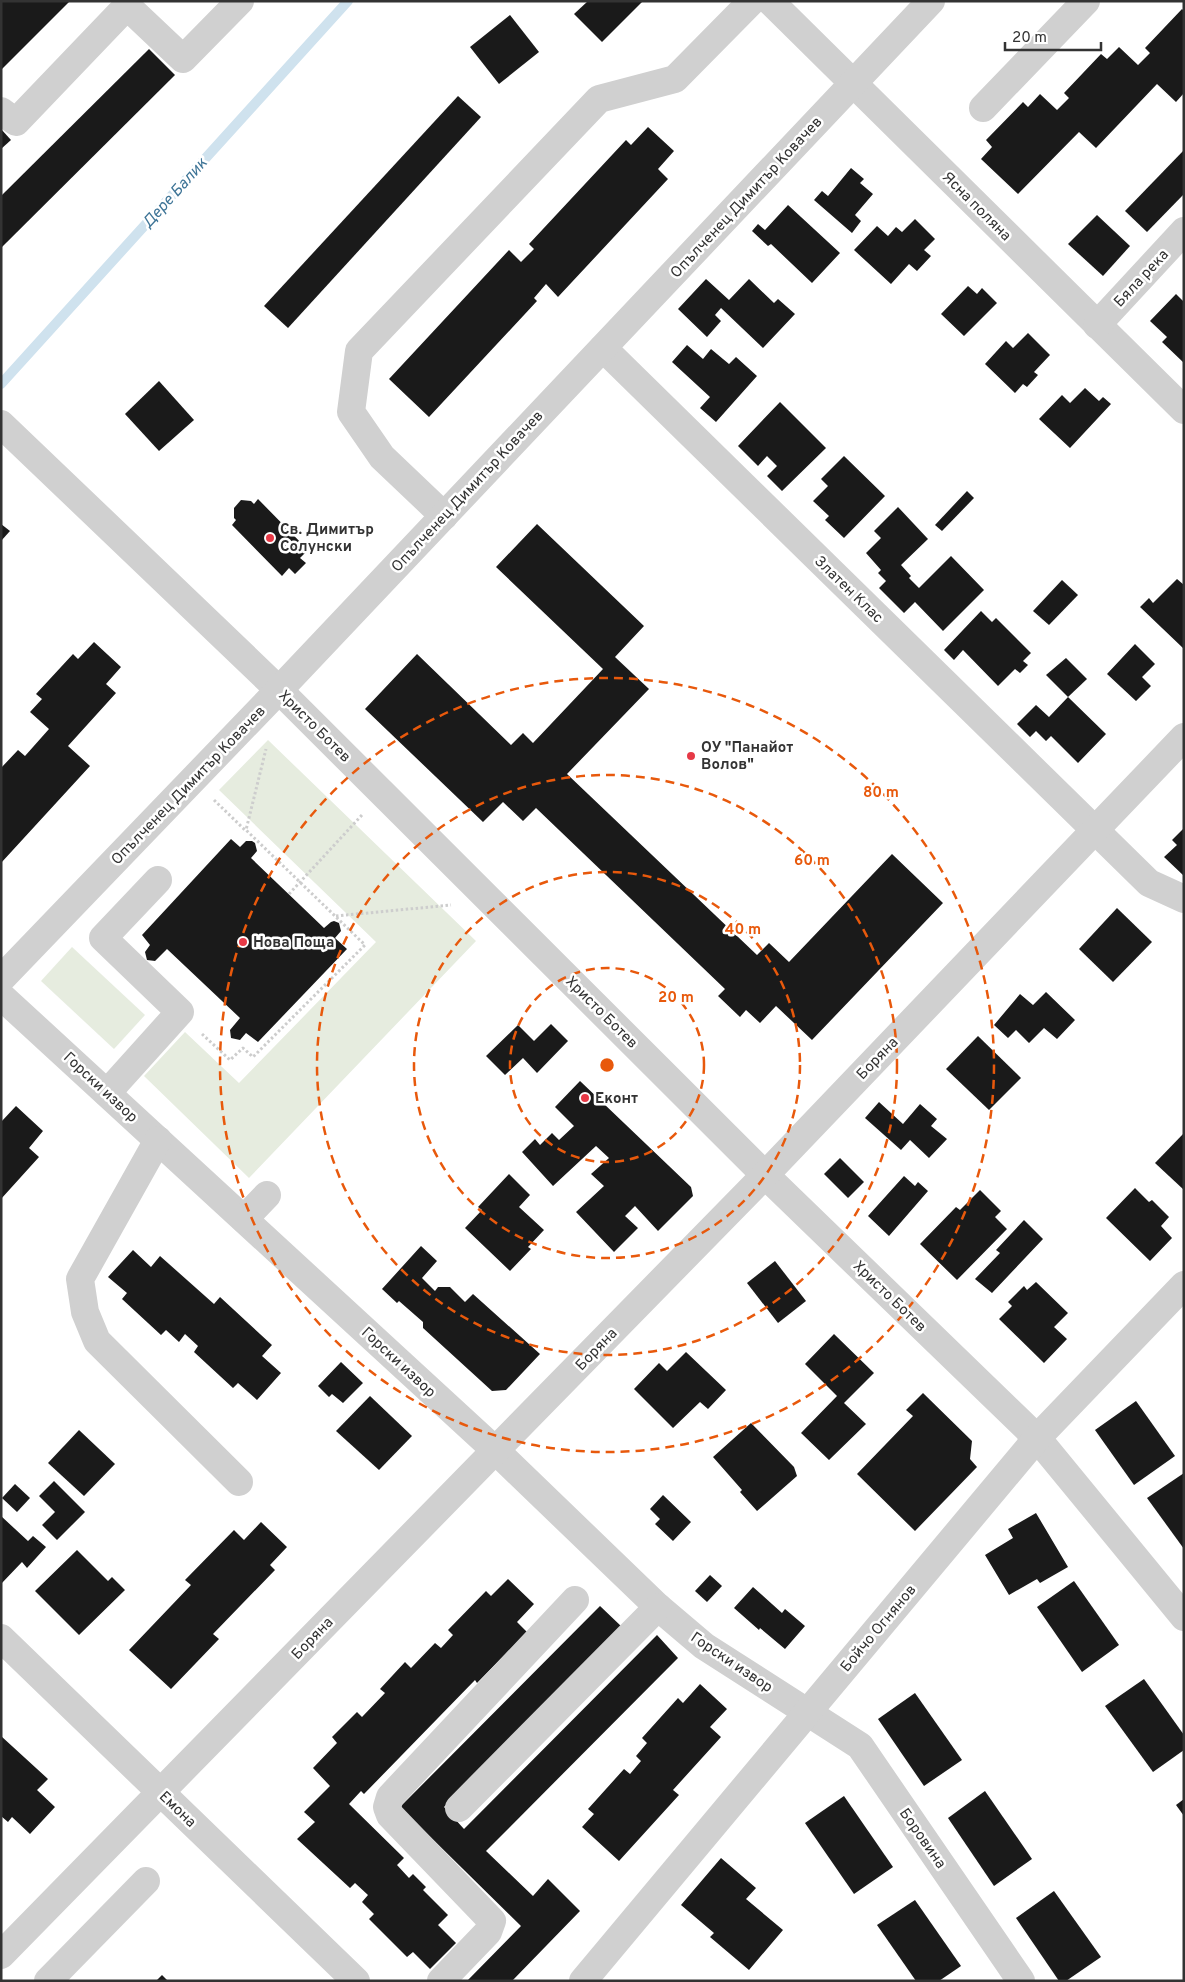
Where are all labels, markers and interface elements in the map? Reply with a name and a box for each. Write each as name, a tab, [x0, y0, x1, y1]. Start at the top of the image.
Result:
scale bar	[1005, 20, 1101, 52]
text: 20 m	[1012, 29, 1047, 48]
street label: Опълченец Димитър Ковачев	[667, 113, 827, 283]
water label: Дере Балик	[139, 153, 213, 233]
street label: Ясна поляна	[937, 168, 1015, 246]
street label: Бяла река	[1111, 246, 1174, 312]
street label: Опълченец Димитър Ковачев	[388, 407, 548, 577]
place label: Св. Димитър Солунски	[280, 521, 374, 557]
marker: Св. Димитър Солунски	[264, 532, 276, 544]
street label: Златен Клас	[809, 552, 886, 628]
street label: Христо Ботев	[274, 687, 354, 767]
street label: Опълченец Димитър Ковачев	[108, 702, 270, 870]
place label: ОУ "Панайот Волов"	[701, 739, 793, 775]
marker: ОУ "Панайот Волов"	[685, 750, 697, 762]
text: 80 m	[863, 784, 899, 803]
text: 60 m	[794, 852, 830, 871]
text: 40 m	[725, 921, 761, 940]
place label: Нова Поща	[253, 934, 334, 953]
marker: Нова Поща	[237, 936, 249, 948]
street label: Христо Ботев	[561, 973, 641, 1053]
text: 20 m	[658, 989, 694, 1008]
street label: Боряна	[853, 1034, 903, 1084]
street label: Горски извор	[59, 1049, 141, 1127]
centre of rings	[598, 1056, 616, 1074]
place label: Еконт	[595, 1090, 638, 1109]
marker: Еконт	[579, 1092, 591, 1104]
street label: Христо Ботев	[848, 1257, 930, 1337]
street label: Горски извор	[357, 1324, 439, 1402]
street label: Боряна	[572, 1325, 622, 1375]
street label: Бойчо Огнянов	[837, 1581, 921, 1677]
street label: Боряна	[288, 1614, 338, 1664]
street label: Горски извор	[686, 1629, 776, 1698]
street label: Емона	[154, 1788, 200, 1832]
street label: Боровина	[894, 1805, 949, 1873]

